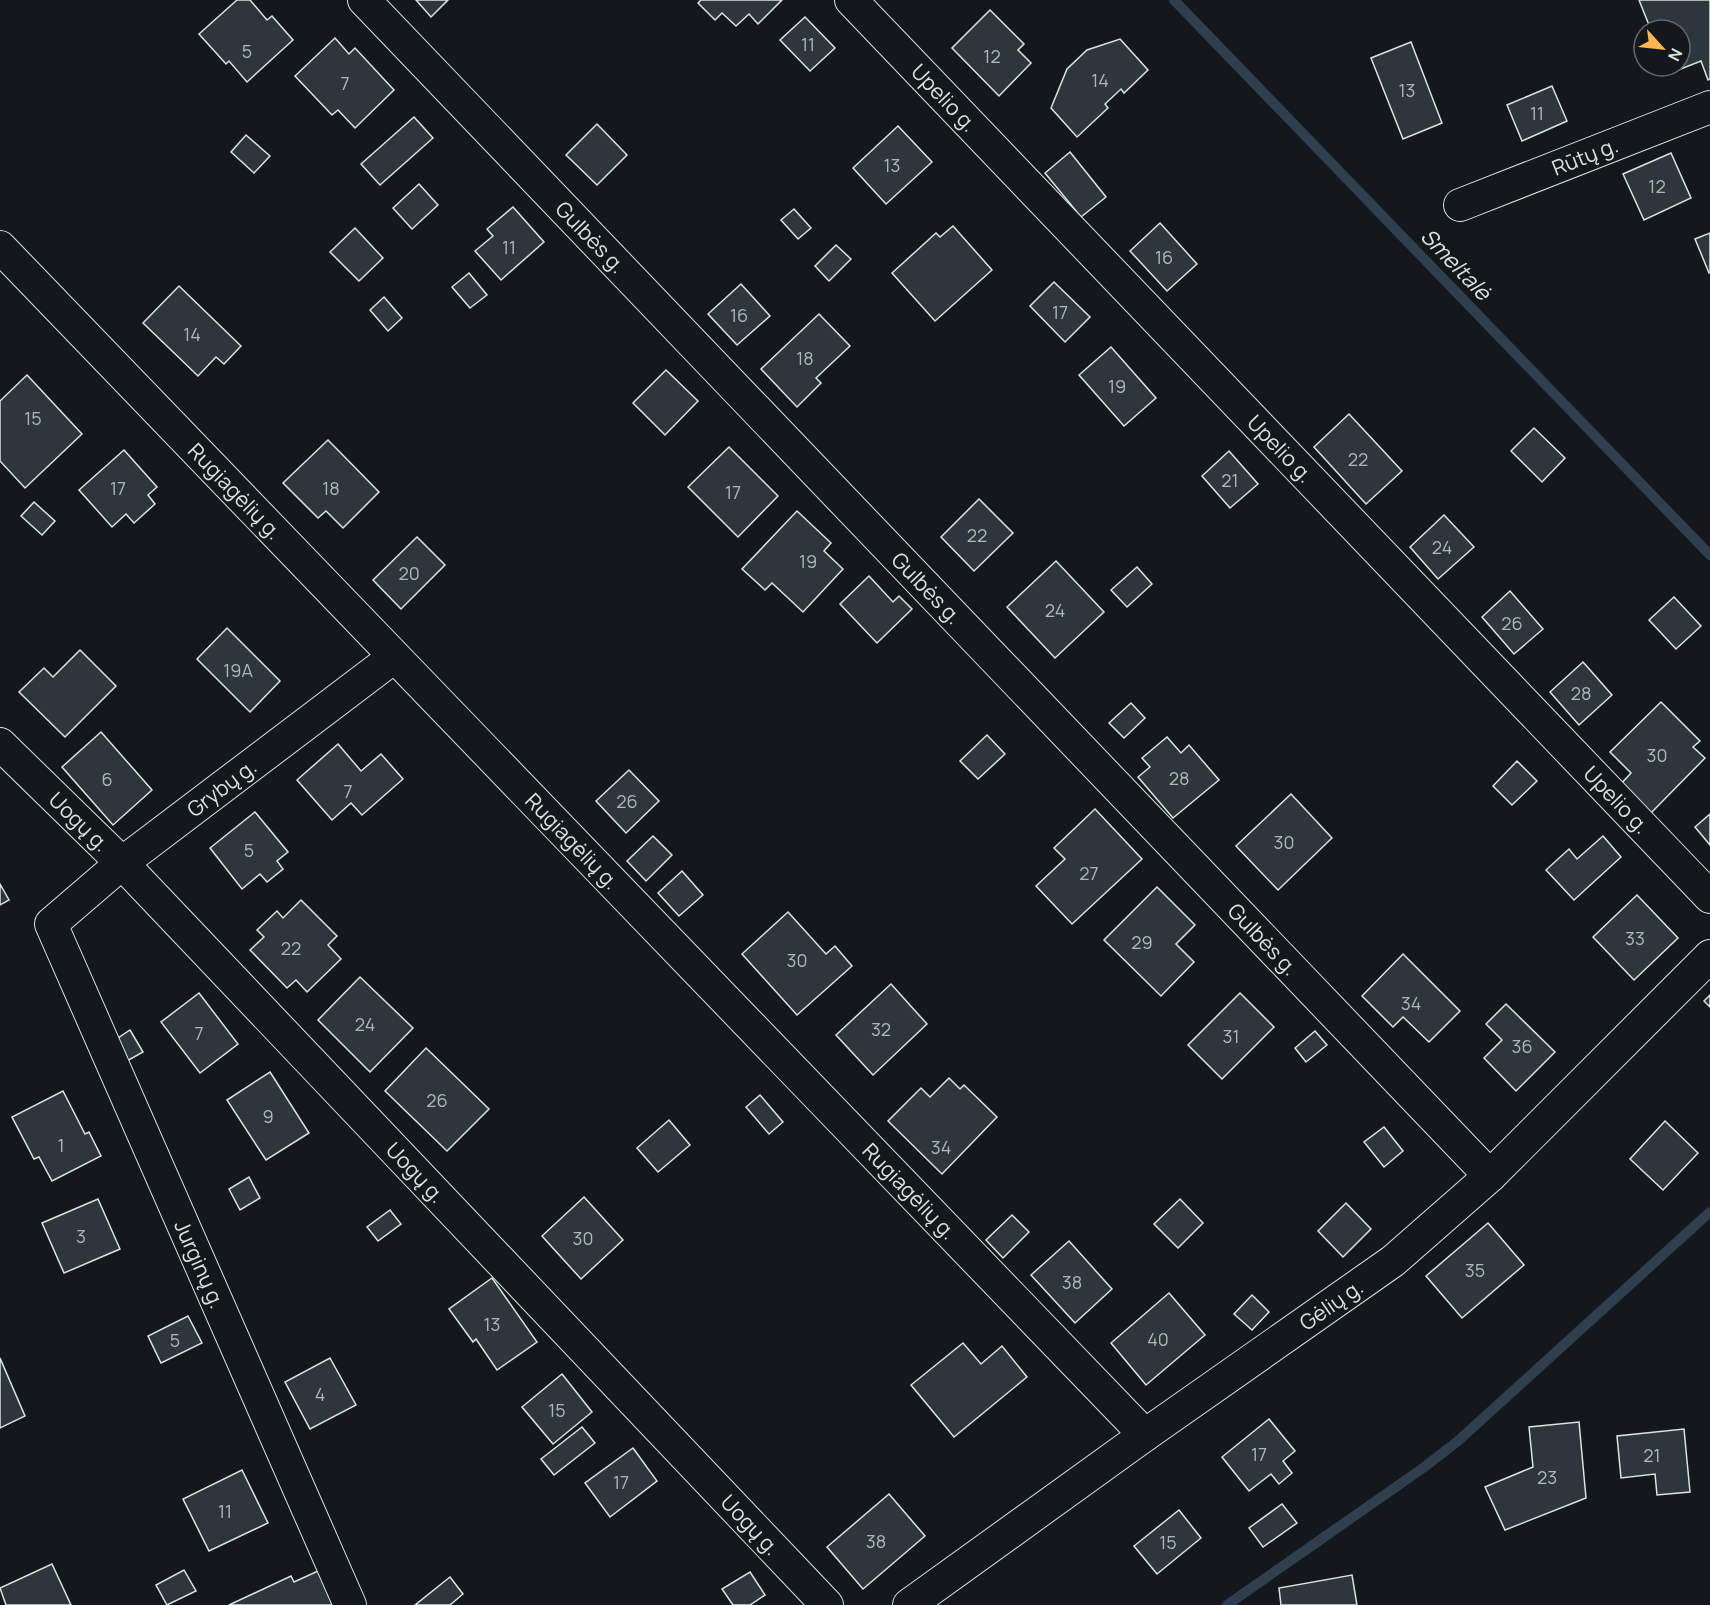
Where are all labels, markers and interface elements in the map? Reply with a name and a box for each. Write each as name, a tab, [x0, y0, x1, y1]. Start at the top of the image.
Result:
north arrow	[1632, 18, 1692, 78]
house number: 11	[801, 32, 815, 56]
house number: 5	[242, 39, 252, 63]
house number: 12	[983, 44, 1001, 68]
text: N	[1663, 45, 1688, 65]
street label: Upelio g.	[905, 58, 983, 137]
house number: 14	[1091, 68, 1109, 92]
house number: 7	[340, 71, 350, 95]
house number: 13	[1399, 78, 1415, 102]
house number: 11	[1530, 101, 1544, 125]
street label: Rūtų g.	[1548, 131, 1622, 182]
house number: 13	[884, 153, 900, 177]
house number: 12	[1648, 174, 1666, 198]
street label: Gulbės g.	[550, 195, 632, 279]
water label: Smeltalė	[1414, 222, 1499, 307]
house number: 11	[502, 235, 516, 259]
house number: 16	[1155, 245, 1173, 269]
house number: 17	[1052, 300, 1068, 324]
house number: 16	[730, 303, 748, 327]
house number: 14	[183, 322, 201, 346]
house number: 18	[796, 346, 814, 370]
house number: 19	[1108, 374, 1126, 398]
house number: 15	[24, 406, 42, 430]
street label: Upelio g.	[1241, 409, 1320, 488]
street label: Rugiagėlių g.	[182, 437, 288, 545]
house number: 22	[1348, 447, 1368, 471]
house number: 21	[1221, 468, 1239, 492]
house number: 17	[110, 476, 126, 500]
house number: 18	[322, 476, 340, 500]
house number: 17	[725, 480, 741, 504]
house number: 22	[967, 523, 987, 547]
house number: 24	[1432, 535, 1452, 559]
street label: Gulbės g.	[886, 546, 968, 630]
house number: 19	[799, 549, 817, 573]
house number: 20	[398, 561, 420, 585]
house number: 24	[1045, 598, 1065, 622]
house number: 26	[1501, 611, 1523, 635]
house number: 19A	[223, 658, 253, 682]
house number: 28	[1571, 681, 1591, 705]
house number: 30	[1647, 743, 1667, 767]
street label: Grybų g.	[181, 752, 262, 823]
street label: Upelio g.	[1578, 760, 1656, 839]
house number: 28	[1169, 766, 1189, 790]
house number: 6	[101, 767, 113, 791]
house number: 7	[343, 779, 353, 803]
street label: Uogų g.	[43, 786, 116, 857]
street label: Rugiagėlių g.	[520, 787, 626, 895]
house number: 26	[616, 789, 638, 813]
house number: 30	[1274, 830, 1294, 854]
house number: 5	[244, 838, 254, 862]
house number: 27	[1079, 861, 1099, 885]
street label: Gulbės g.	[1222, 897, 1304, 981]
house number: 33	[1625, 926, 1645, 950]
house number: 29	[1131, 930, 1153, 954]
house number: 22	[281, 936, 301, 960]
house number: 30	[787, 948, 807, 972]
house number: 34	[1401, 991, 1421, 1015]
house number: 24	[355, 1012, 375, 1036]
house number: 32	[871, 1017, 891, 1041]
house number: 7	[194, 1021, 204, 1045]
house number: 31	[1223, 1024, 1239, 1048]
house number: 36	[1511, 1034, 1533, 1058]
house number: 26	[426, 1088, 448, 1112]
house number: 9	[262, 1104, 274, 1128]
house number: 1	[57, 1133, 65, 1157]
house number: 34	[931, 1135, 951, 1159]
street label: Uogų g.	[380, 1136, 451, 1209]
street label: Rugiagėlių g.	[857, 1137, 963, 1245]
street label: Jurginų g.	[168, 1216, 232, 1312]
house number: 3	[76, 1224, 86, 1248]
house number: 30	[573, 1226, 593, 1250]
house number: 35	[1465, 1258, 1485, 1282]
house number: 38	[1062, 1270, 1082, 1294]
street label: Gėlių g.	[1294, 1273, 1368, 1336]
house number: 13	[484, 1312, 500, 1336]
house number: 40	[1147, 1327, 1169, 1351]
house number: 5	[170, 1328, 180, 1352]
house number: 4	[315, 1382, 325, 1406]
house number: 15	[548, 1398, 566, 1422]
house number: 17	[1251, 1442, 1267, 1466]
house number: 21	[1643, 1443, 1661, 1467]
house number: 23	[1537, 1465, 1557, 1489]
house number: 17	[613, 1470, 629, 1494]
street label: Uogų g.	[715, 1488, 786, 1561]
house number: 11	[218, 1499, 232, 1523]
house number: 38	[866, 1529, 886, 1553]
house number: 15	[1159, 1530, 1177, 1554]

